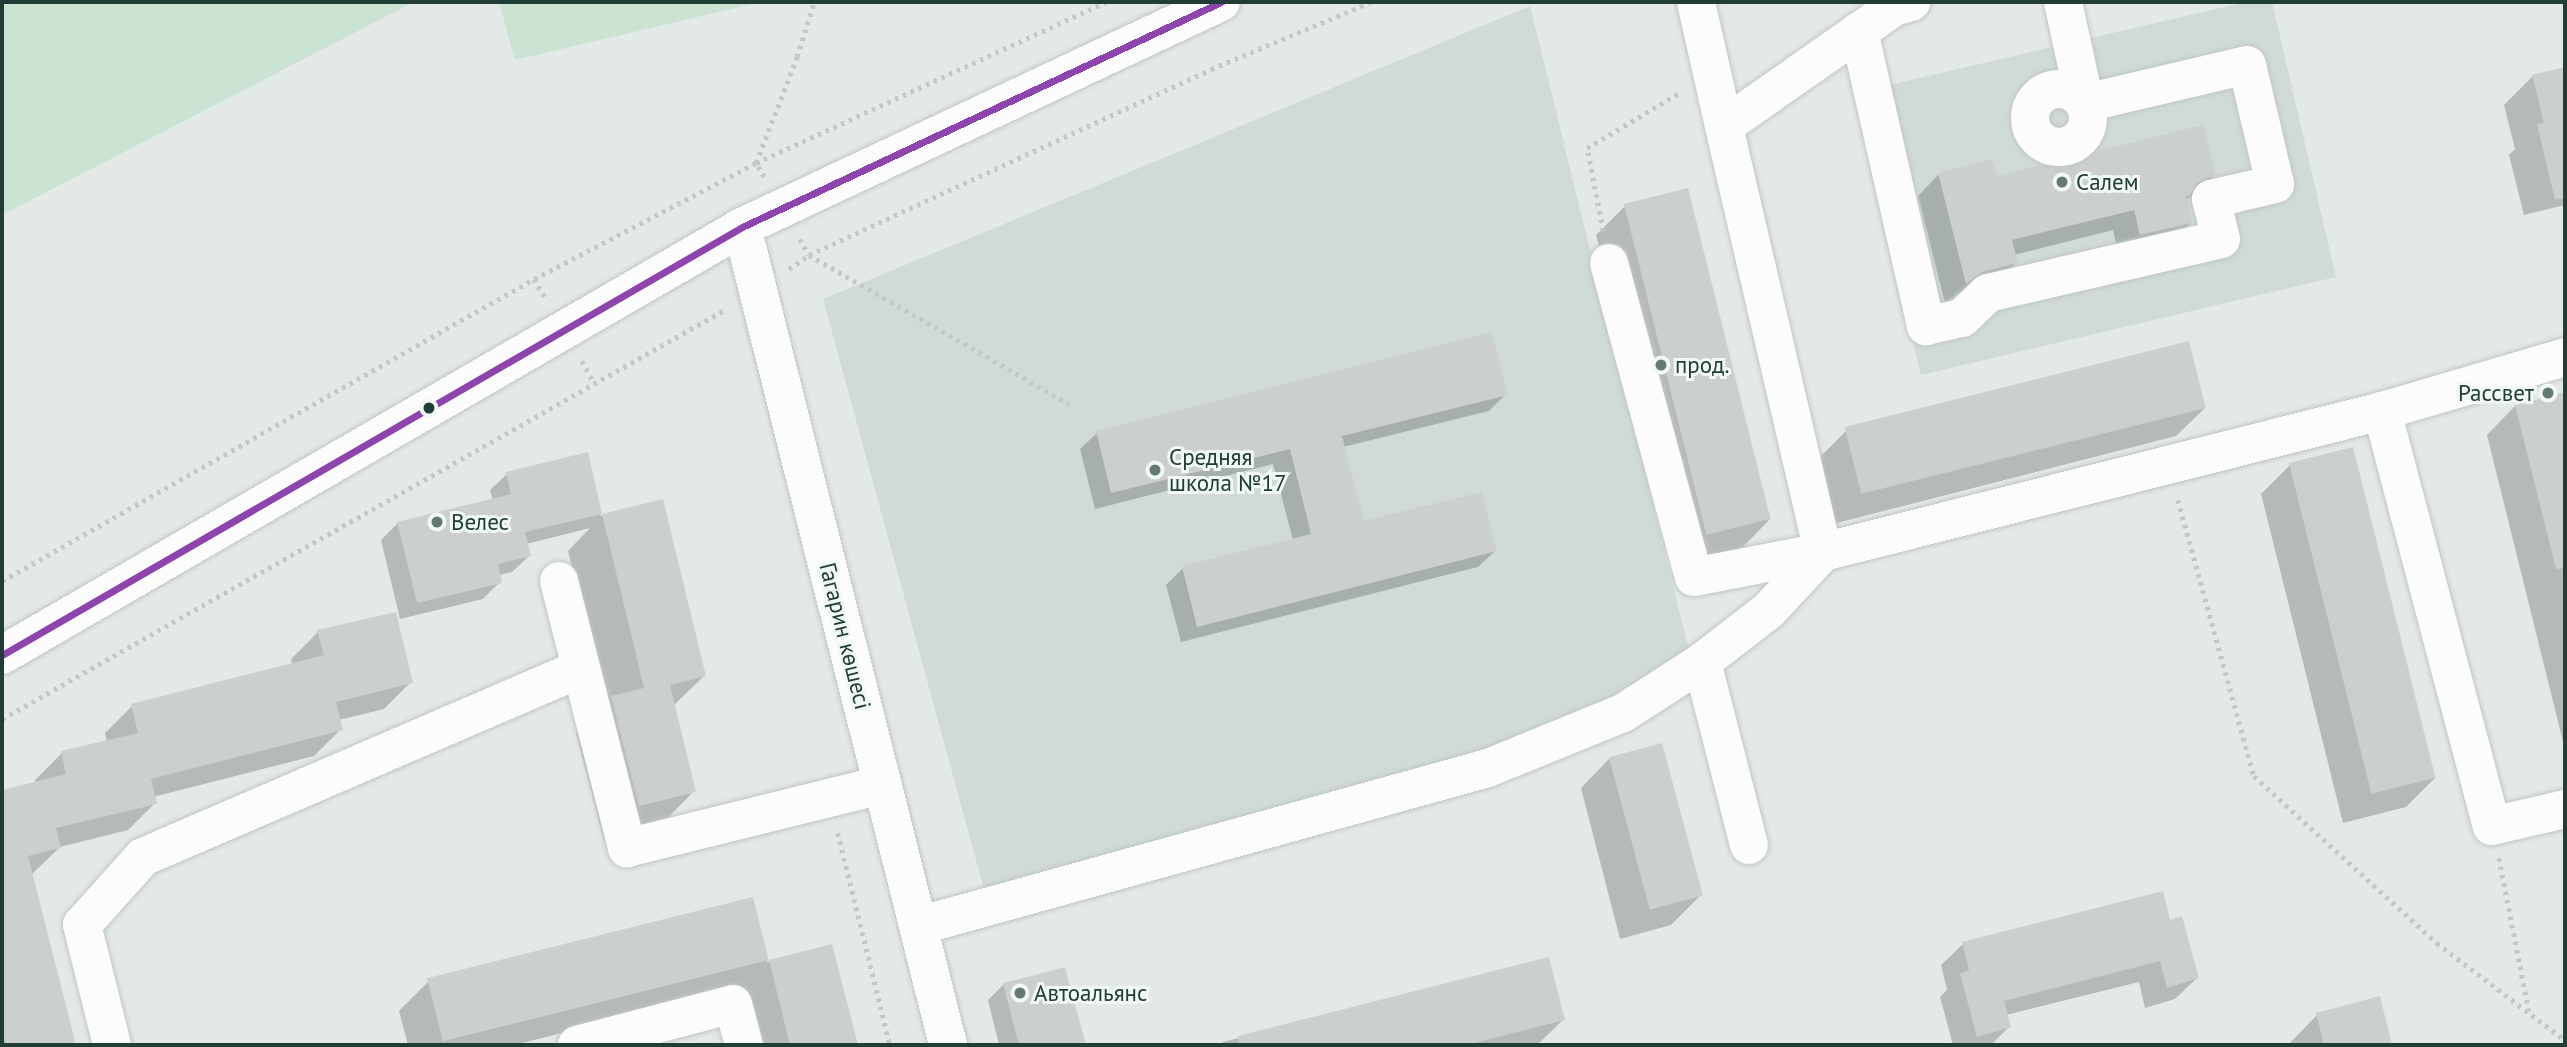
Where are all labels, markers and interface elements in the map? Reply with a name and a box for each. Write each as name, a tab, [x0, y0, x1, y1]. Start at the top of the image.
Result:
place label: Салем	[2076, 168, 2139, 196]
marker: Салем	[2054, 174, 2070, 190]
place label: прод.	[1675, 351, 1729, 379]
marker: прод.	[1653, 357, 1669, 373]
place label: Рассвет	[2458, 379, 2534, 407]
marker: Рассвет	[2540, 385, 2556, 401]
unlabelled marker	[422, 401, 436, 415]
place label: Средняя школа №17	[1169, 443, 1287, 497]
marker: Средняя школа №17	[1147, 462, 1163, 478]
place label: Велес	[451, 508, 509, 536]
marker: Велес	[429, 514, 445, 530]
street label: Гагарин көшесі	[813, 560, 877, 712]
place label: Автоальянс	[1034, 979, 1147, 1007]
marker: Автоальянс	[1012, 985, 1028, 1001]

